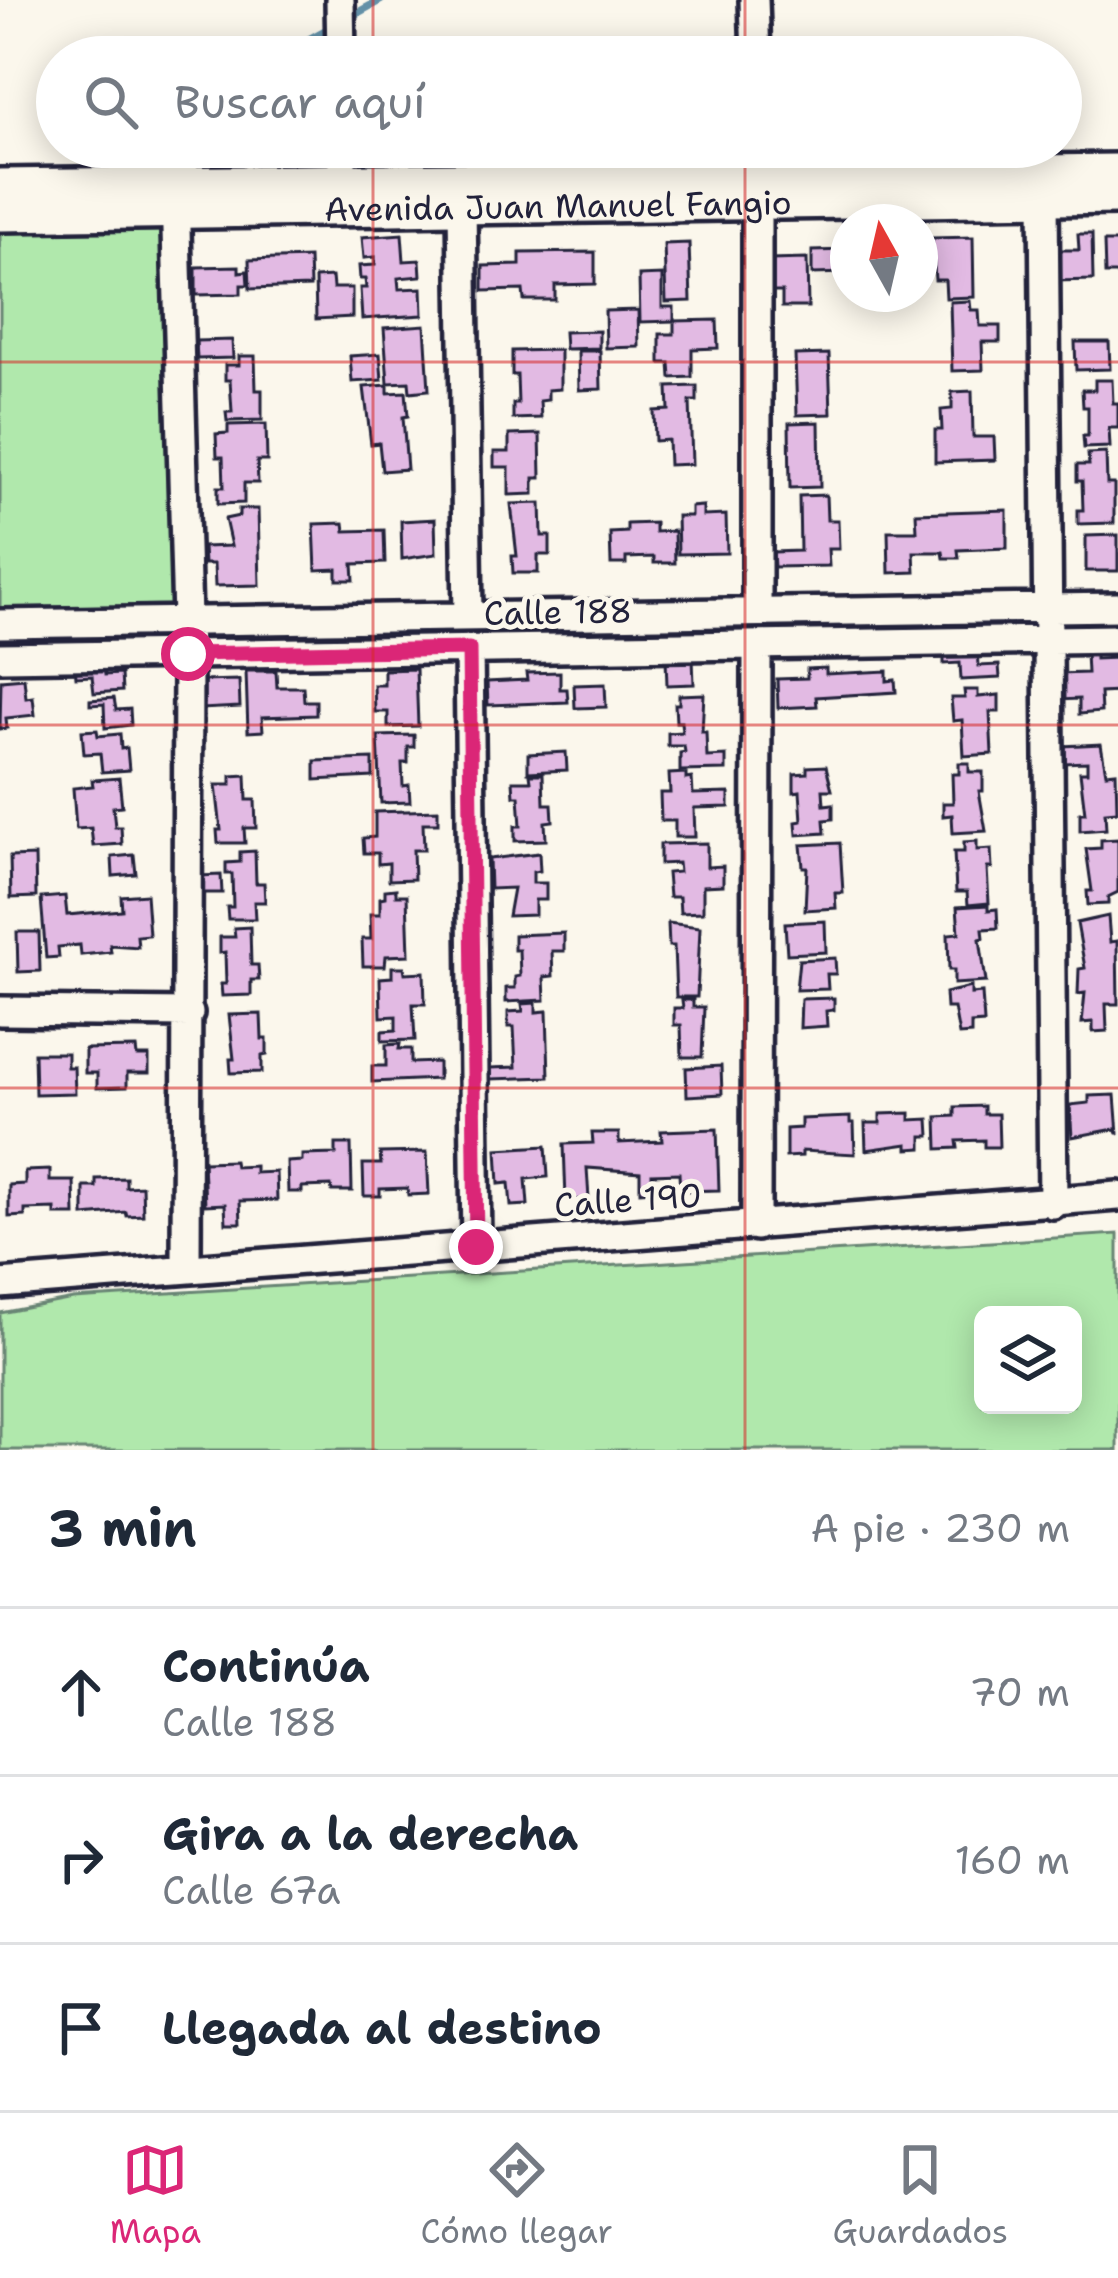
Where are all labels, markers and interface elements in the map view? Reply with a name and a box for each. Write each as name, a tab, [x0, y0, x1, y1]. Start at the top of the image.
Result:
search box	[36, 36, 1082, 168]
icon: search	[78, 69, 144, 135]
text: Buscar aquí	[174, 72, 426, 132]
street label: Avenida Juan Manuel Fangio	[324, 179, 792, 232]
north arrow	[830, 204, 938, 312]
street label: Calle 188	[483, 588, 633, 636]
route start	[161, 627, 215, 681]
street label: Calle 190	[553, 1172, 703, 1228]
route end	[449, 1220, 503, 1274]
map controls	[974, 1306, 1082, 1414]
button: layers	[974, 1306, 1082, 1414]
text: 3 min	[48, 1494, 197, 1562]
text: A pie · 230 m	[811, 1502, 1070, 1554]
text: Continúa	[162, 1636, 370, 1696]
icon: ahead	[48, 1659, 114, 1725]
text: 70 m	[969, 1666, 1070, 1718]
text: Calle 188	[162, 1696, 337, 1748]
text: Gira a la derecha	[162, 1804, 578, 1864]
icon: right	[48, 1827, 114, 1893]
text: 160 m	[955, 1834, 1070, 1886]
text: Calle 67a	[162, 1864, 341, 1916]
icon: arrive	[48, 1995, 114, 2061]
text: Llegada al destino	[162, 1998, 602, 2058]
tab: Mapa	[110, 2137, 201, 2254]
tab: Cómo llegar	[421, 2137, 613, 2254]
tab: Guardados	[833, 2137, 1008, 2254]

